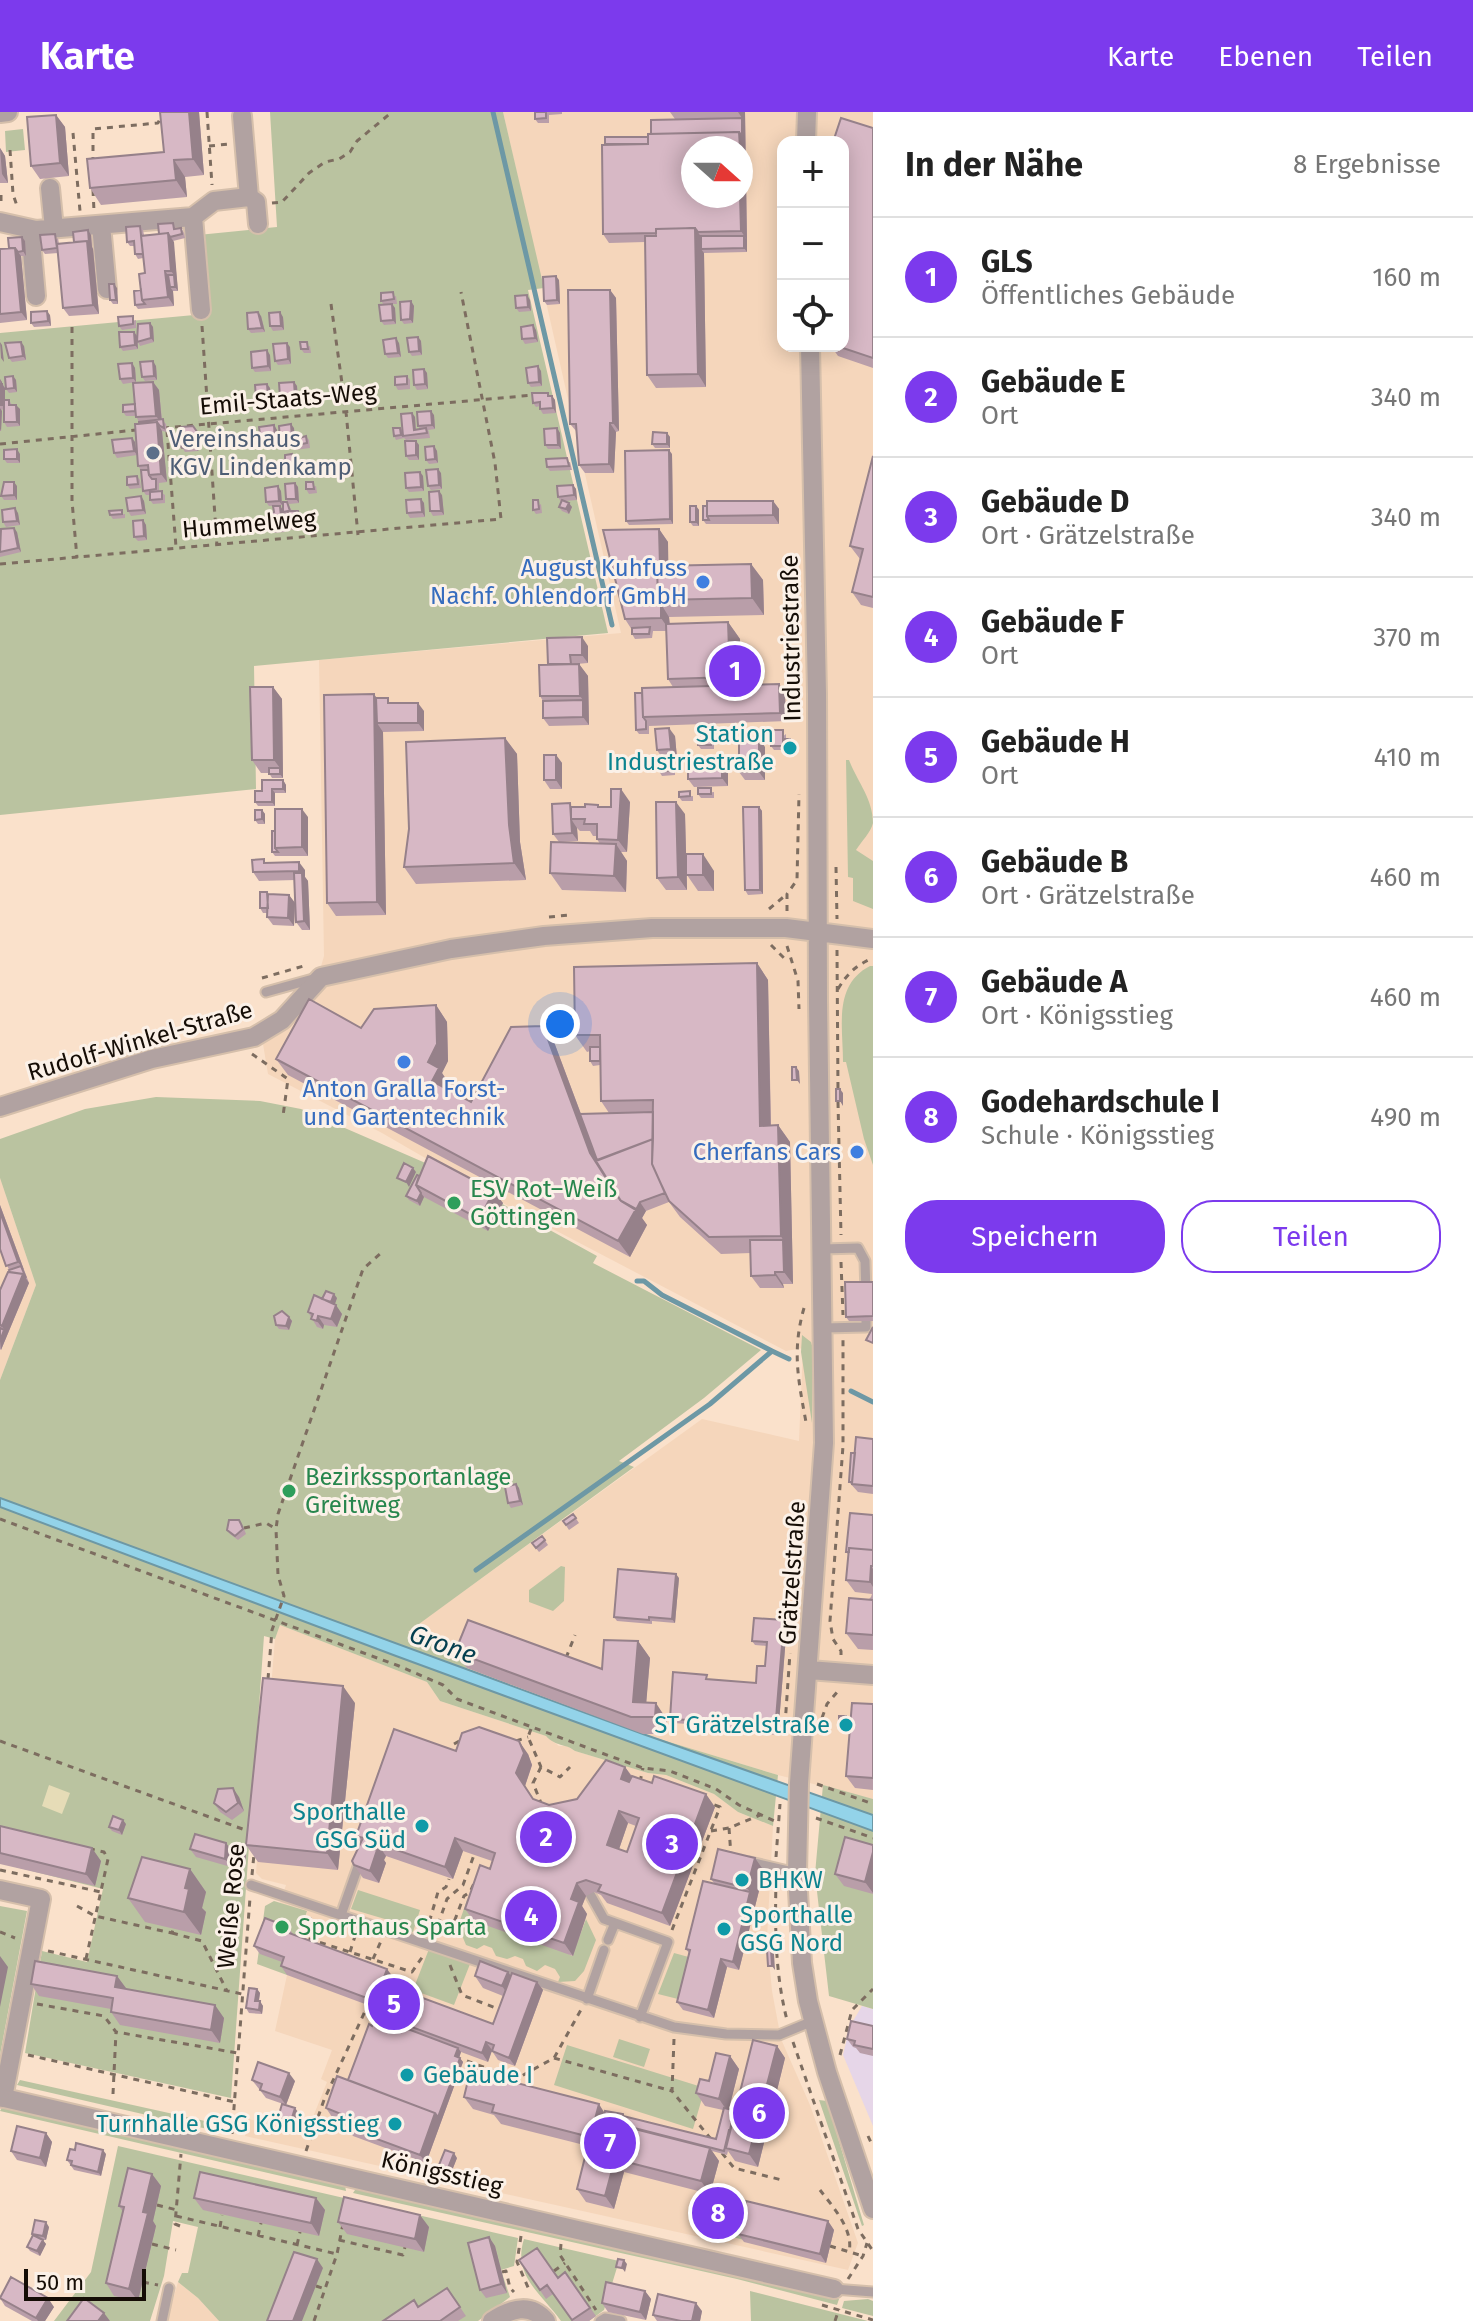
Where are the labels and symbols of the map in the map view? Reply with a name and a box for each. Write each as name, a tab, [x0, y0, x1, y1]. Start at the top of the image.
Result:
north arrow	[681, 136, 753, 208]
street label: Emil-Staats-Weg	[198, 377, 378, 421]
place label: Vereinshaus KGV Lindenkamp	[169, 425, 352, 481]
marker: Vereinshaus KGV Lindenkamp	[144, 444, 162, 462]
street label: Hummelweg	[181, 504, 318, 544]
place label: August Kuhfuss Nachf. Ohlendorf GmbH	[430, 554, 687, 610]
street label: Industriestraße	[776, 554, 806, 722]
marker: August Kuhfuss Nachf. Ohlendorf GmbH	[694, 573, 712, 591]
pin: 1	[709, 641, 761, 701]
place label: Station Industriestraße	[607, 720, 774, 776]
marker: Station Industriestraße	[781, 739, 799, 757]
street label: Rudolf-Winkel-Straße	[24, 995, 256, 1087]
your location	[540, 1004, 580, 1044]
marker: Anton Gralla Forst- und Gartentechnik	[395, 1053, 413, 1071]
place label: Anton Gralla Forst- und Gartentechnik	[303, 1075, 506, 1131]
place label: Cherfans Cars	[693, 1138, 841, 1166]
marker: Cherfans Cars	[848, 1143, 866, 1161]
place label: ESV Rot–Weìß Göttingen	[470, 1175, 617, 1231]
marker: ESV Rot–Weìß Göttingen	[445, 1194, 463, 1212]
place label: Bezirkssportanlage Greitweg	[305, 1463, 511, 1519]
marker: Bezirkssportanlage Greitweg	[280, 1482, 298, 1500]
street label: Grätzelstraße	[773, 1500, 811, 1646]
water label: Grone	[405, 1618, 481, 1671]
place label: ST Grätzelstraße	[654, 1711, 830, 1739]
marker: ST Grätzelstraße	[837, 1716, 855, 1734]
place label: Sporthalle GSG Süd	[293, 1798, 406, 1854]
pin: 2	[520, 1807, 572, 1867]
pin: 3	[646, 1814, 698, 1874]
marker: Sporthalle GSG Süd	[413, 1817, 431, 1835]
street label: Weiße Rose	[212, 1842, 250, 1970]
place label: BHKW	[758, 1866, 823, 1894]
marker: BHKW	[733, 1871, 751, 1889]
pin: 4	[505, 1886, 557, 1946]
place label: Sporthalle GSG Nord	[740, 1901, 853, 1957]
place label: Sporthaus Sparta	[298, 1913, 487, 1941]
marker: Sporthaus Sparta	[273, 1918, 291, 1936]
marker: Sporthalle GSG Nord	[715, 1920, 733, 1938]
pin: 5	[368, 1974, 420, 2034]
place label: Gebäude I	[423, 2061, 533, 2089]
marker: Gebäude I	[398, 2066, 416, 2084]
pin: 6	[733, 2083, 785, 2143]
place label: Turnhalle GSG Königsstieg	[96, 2110, 380, 2138]
pin: 7	[584, 2113, 636, 2173]
marker: Turnhalle GSG Königsstieg	[386, 2115, 404, 2133]
street label: Königsstieg	[378, 2145, 506, 2201]
pin: 8	[692, 2183, 744, 2243]
scale bar	[24, 2265, 146, 2301]

